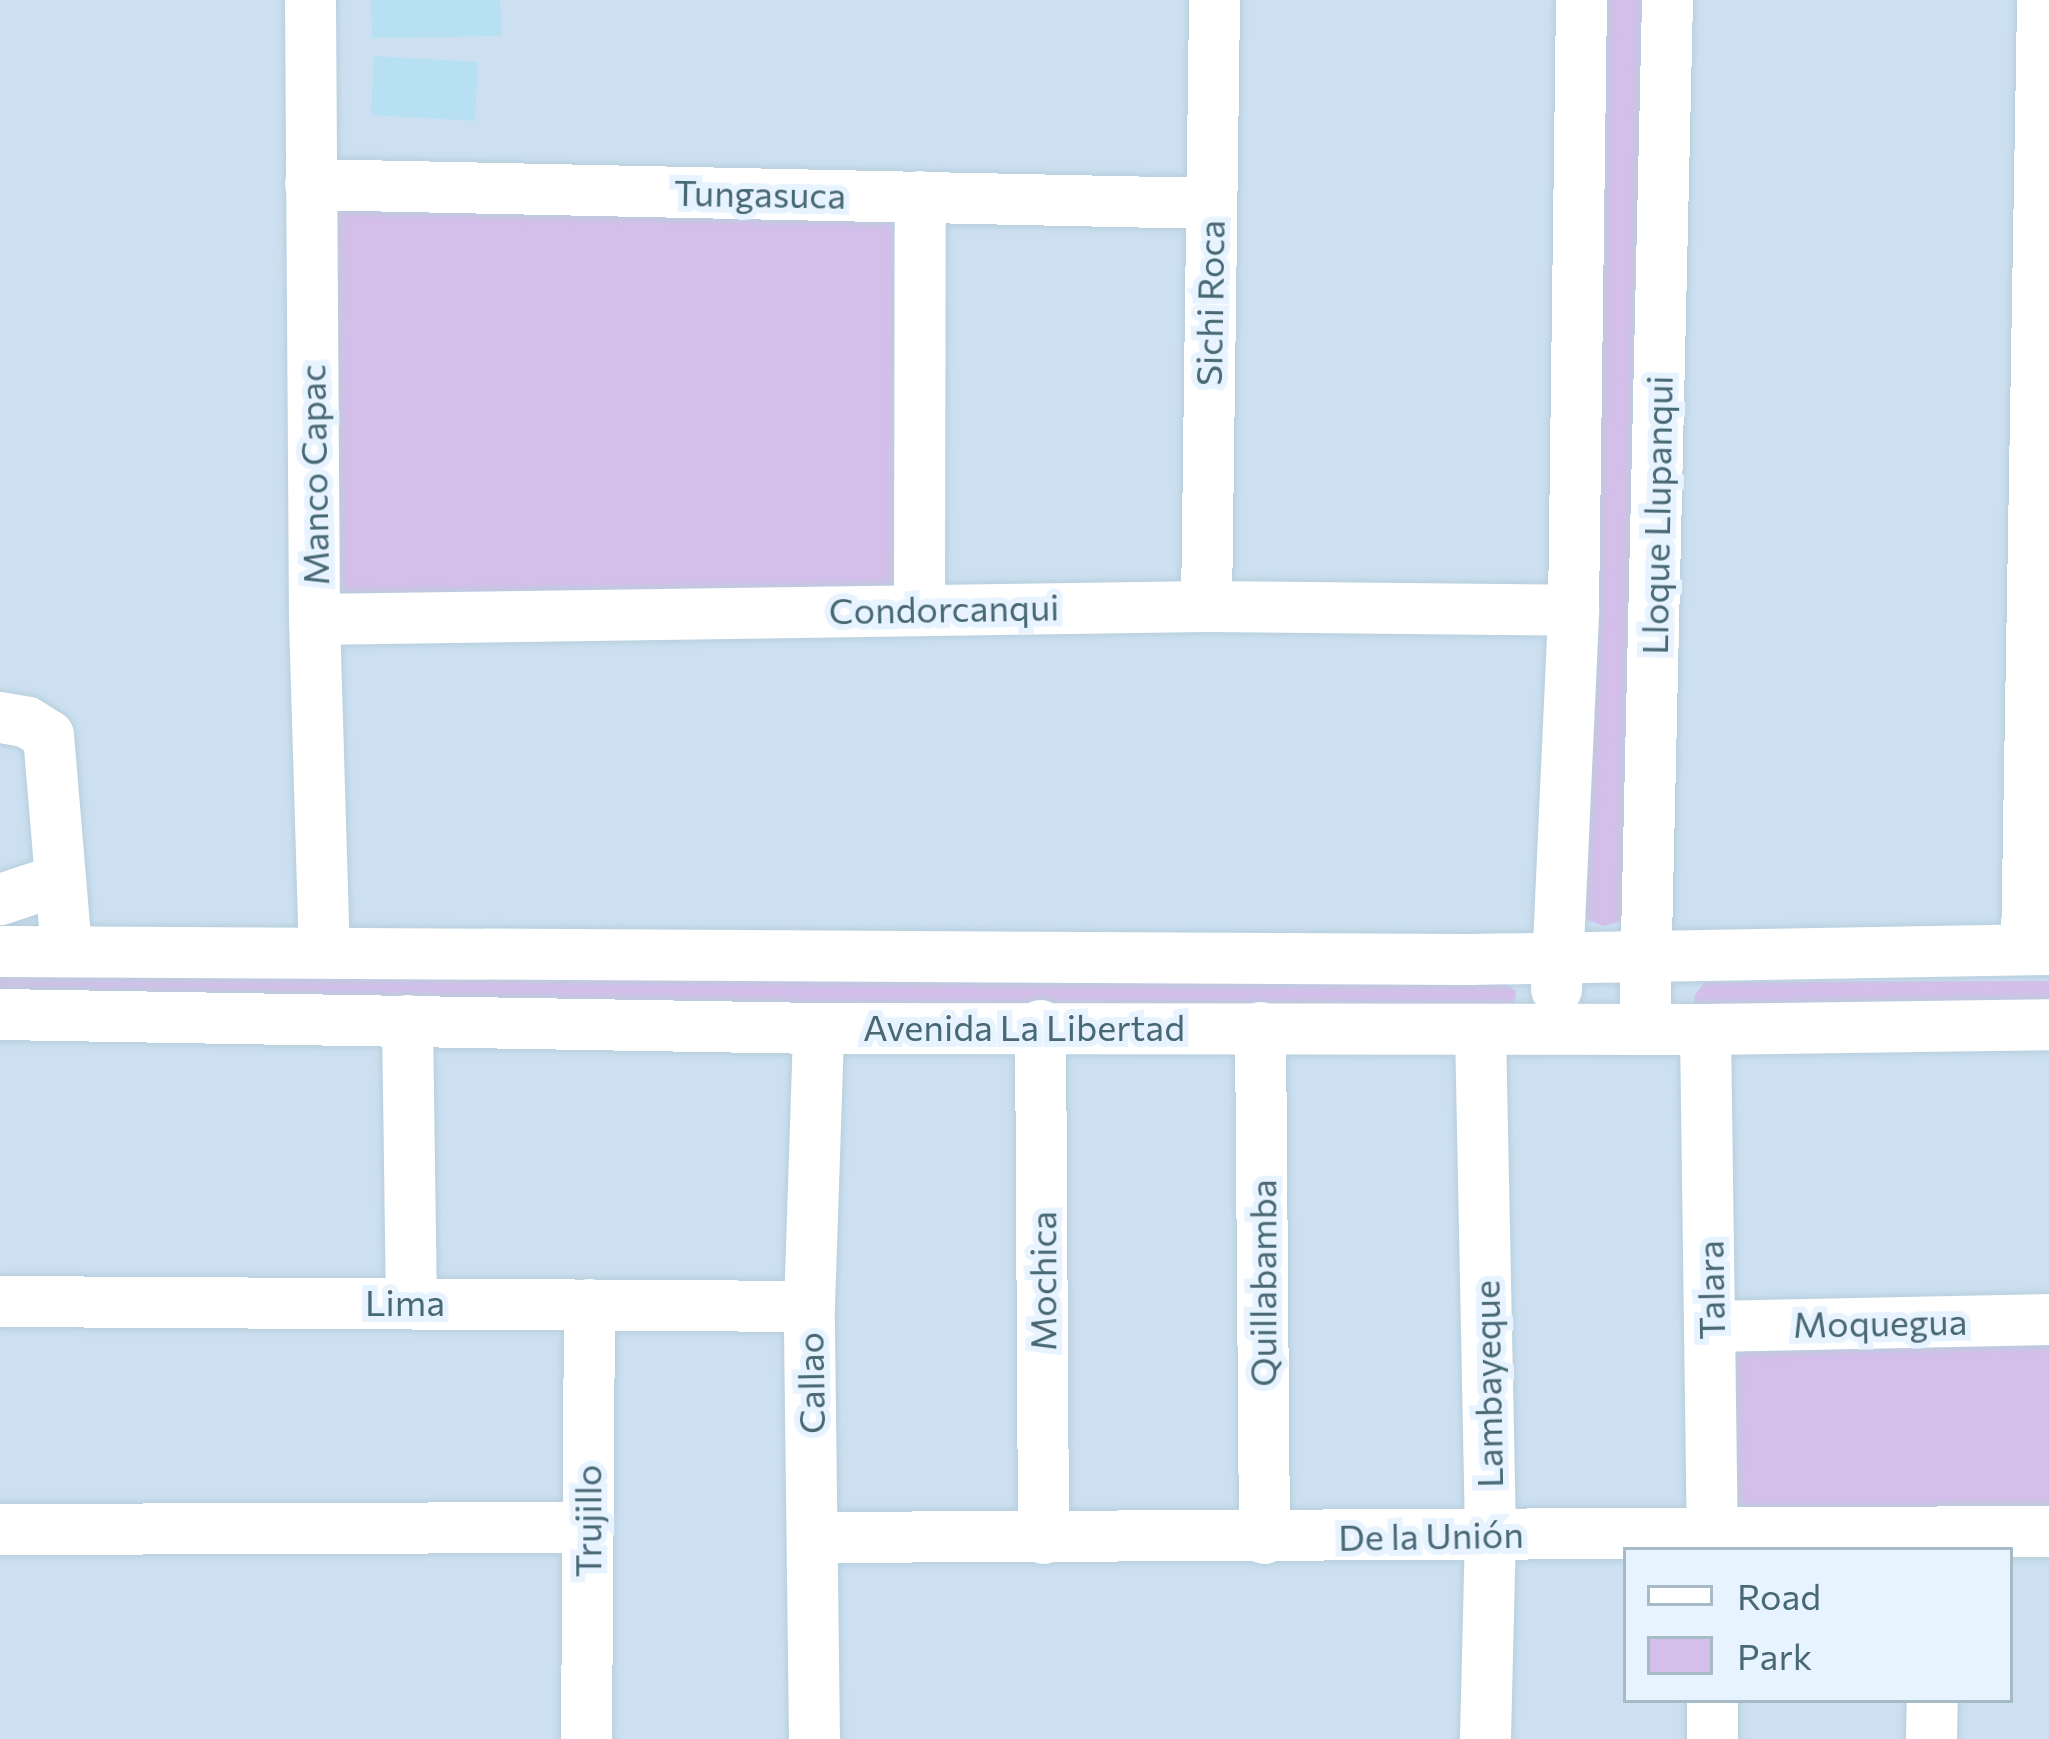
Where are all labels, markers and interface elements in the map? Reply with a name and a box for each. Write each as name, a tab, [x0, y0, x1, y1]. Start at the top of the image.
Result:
street label: Tungasuca	[674, 170, 846, 216]
street label: Sichi Roca	[1186, 220, 1232, 386]
street label: Manco Capac	[289, 364, 337, 586]
street label: Lloque Llupanqui	[1632, 375, 1680, 655]
street label: Condorcanqui	[828, 584, 1060, 632]
street label: Avenida La Libertad	[863, 1005, 1185, 1049]
street label: Quillabamba	[1240, 1179, 1284, 1387]
street label: Mochica	[1020, 1211, 1064, 1351]
street label: Talara	[1688, 1240, 1732, 1340]
street label: Lima	[365, 1280, 445, 1324]
street label: Lambayeque	[1464, 1280, 1510, 1488]
street label: Moquegua	[1792, 1299, 1968, 1345]
street label: Callao	[788, 1332, 832, 1434]
street label: Trujillo	[565, 1465, 609, 1577]
street label: De la Unión	[1338, 1512, 1524, 1558]
legend	[1623, 1547, 2013, 1703]
text: Road	[1737, 1573, 1821, 1617]
text: Park	[1737, 1633, 1812, 1677]

